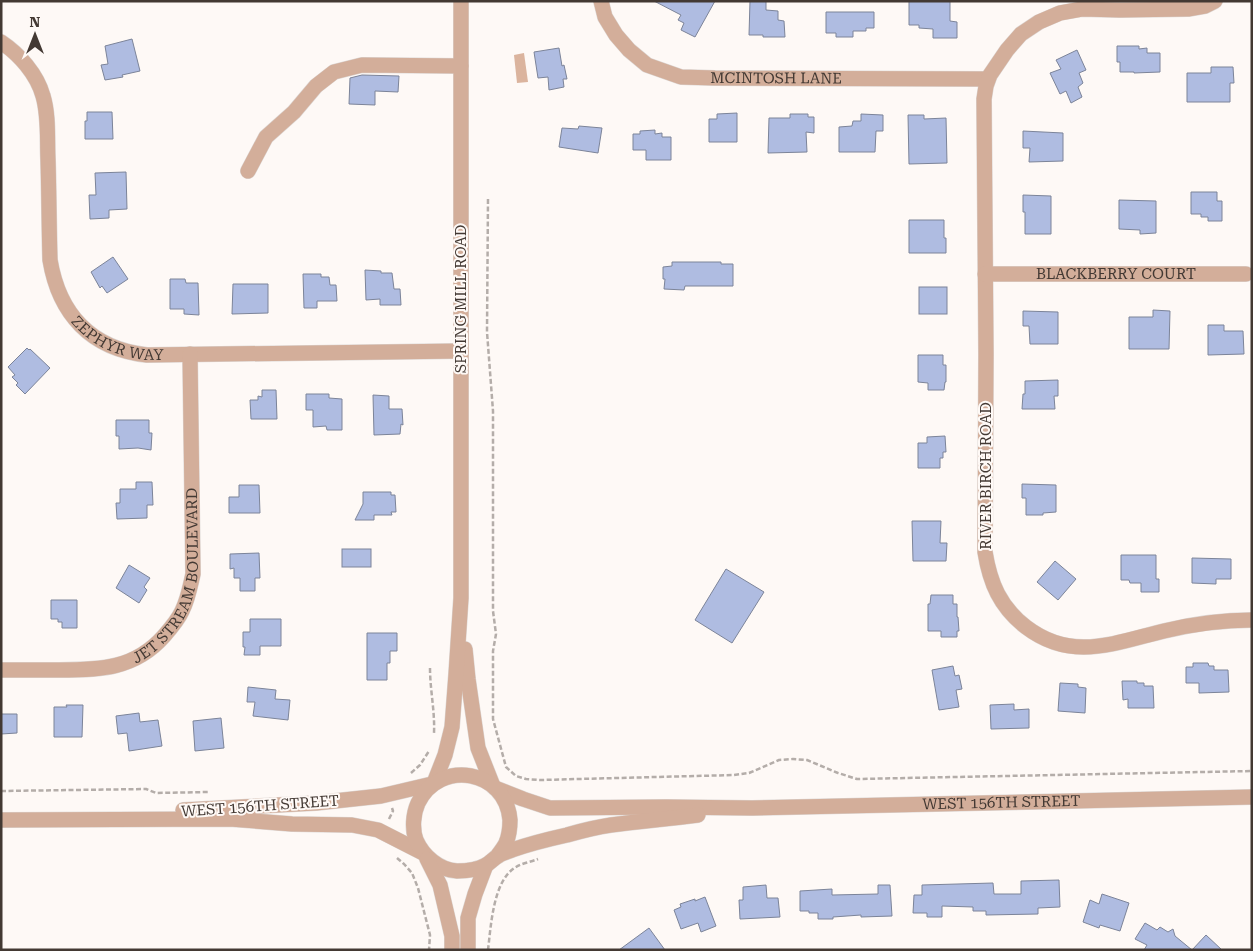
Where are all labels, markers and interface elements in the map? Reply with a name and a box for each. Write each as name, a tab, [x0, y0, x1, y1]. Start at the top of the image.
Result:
north arrow	[10, 10, 60, 60]
text: N	[30, 14, 41, 30]
street label: MCINTOSH LANE	[710, 69, 842, 87]
street label: SPRING MILL ROAD	[452, 225, 470, 373]
street label: BLACKBERRY COURT	[1036, 265, 1196, 283]
street label: ZEPHYR WAY	[68, 312, 165, 364]
street label: RIVER BIRCH ROAD	[977, 402, 995, 550]
street label: JET STREAM BOULEVARD	[129, 488, 202, 667]
street label: WEST 156TH STREET	[181, 792, 339, 820]
street label: WEST 156TH STREET	[922, 792, 1081, 813]

